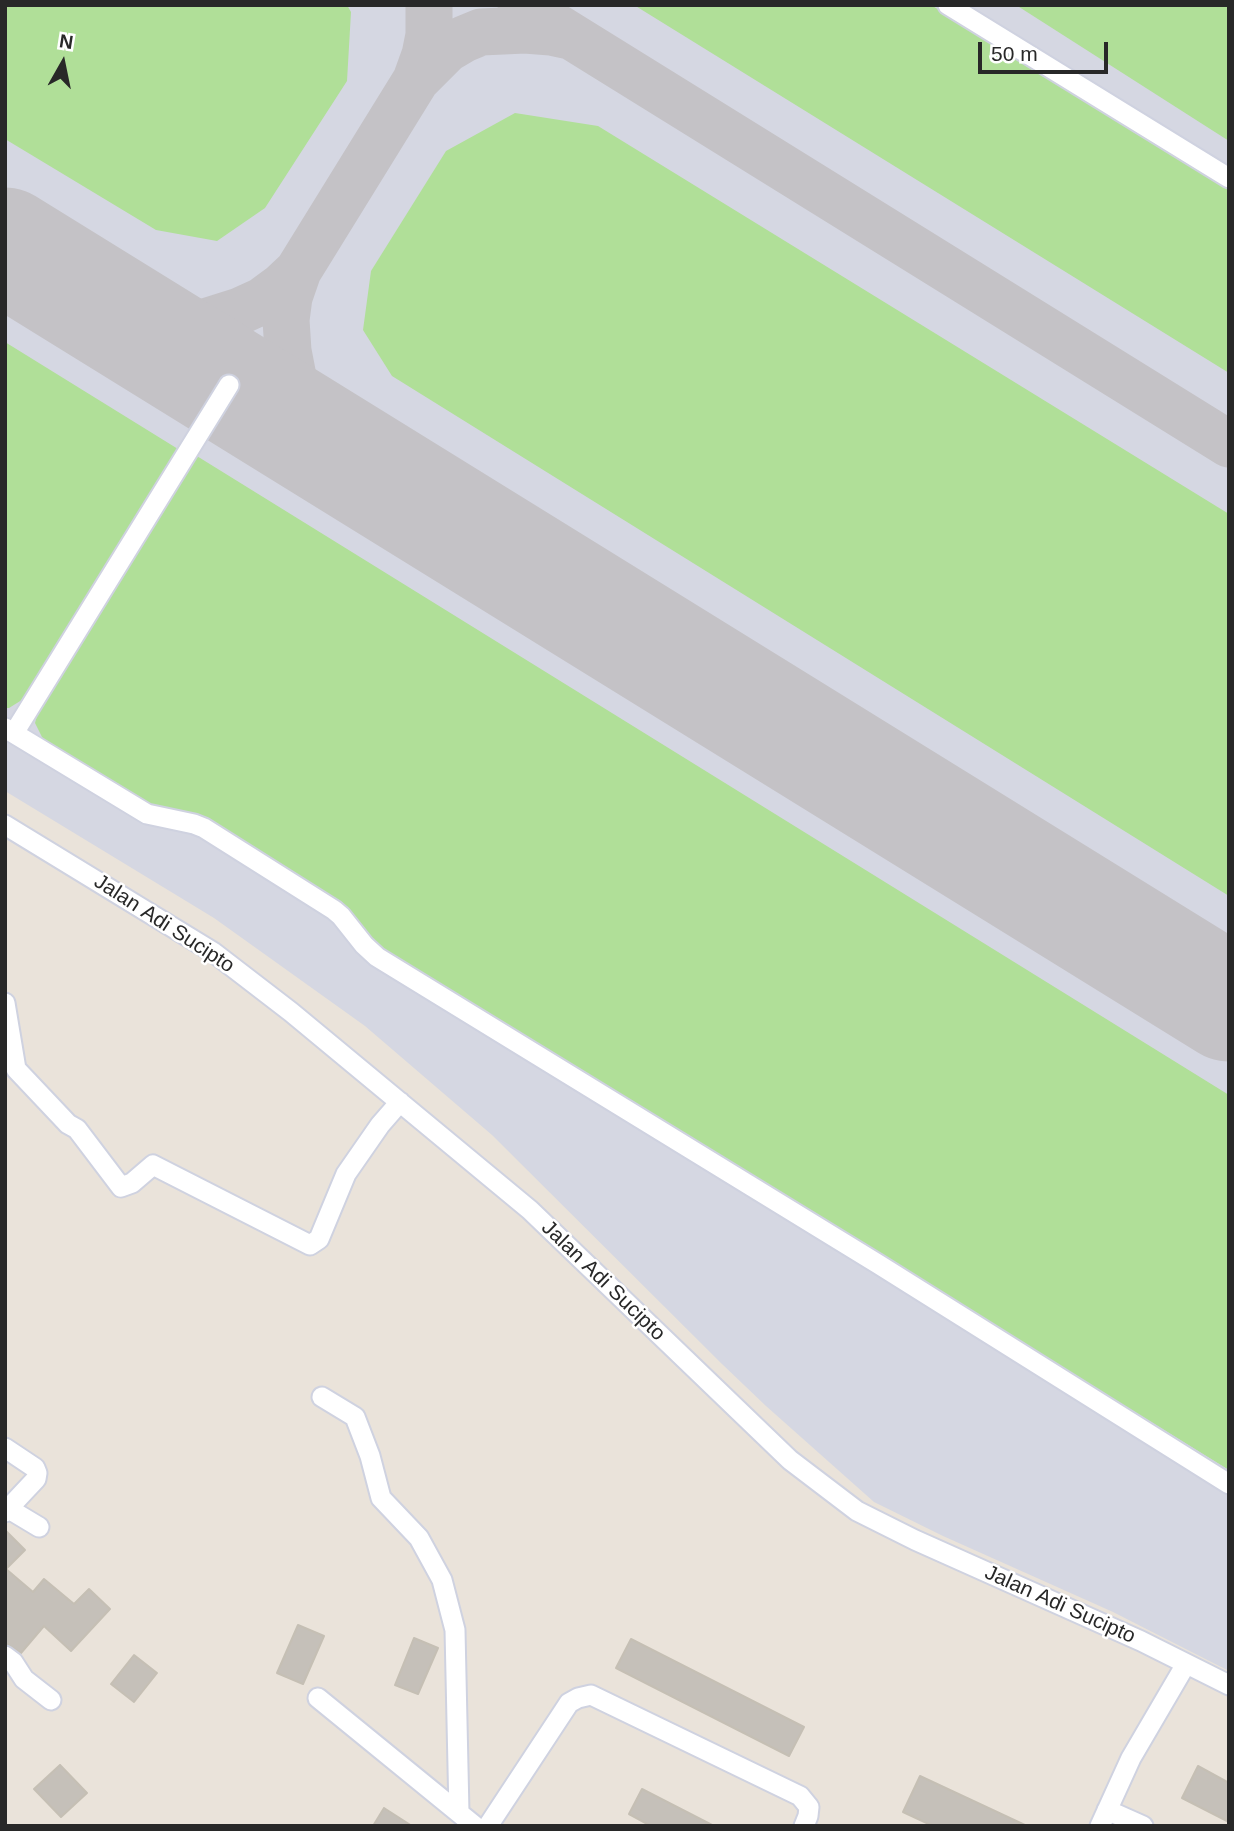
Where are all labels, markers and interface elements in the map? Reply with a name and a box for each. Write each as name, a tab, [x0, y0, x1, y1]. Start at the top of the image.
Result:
north arrow	[28, 28, 98, 98]
scale bar	[982, 28, 1112, 72]
text: N	[58, 30, 75, 53]
text: 50 m	[991, 42, 1038, 65]
street label: Jalan Adi Sucipto	[89, 869, 239, 979]
street label: Jalan Adi Sucipto	[536, 1216, 670, 1346]
street label: Jalan Adi Sucipto	[981, 1560, 1139, 1650]

